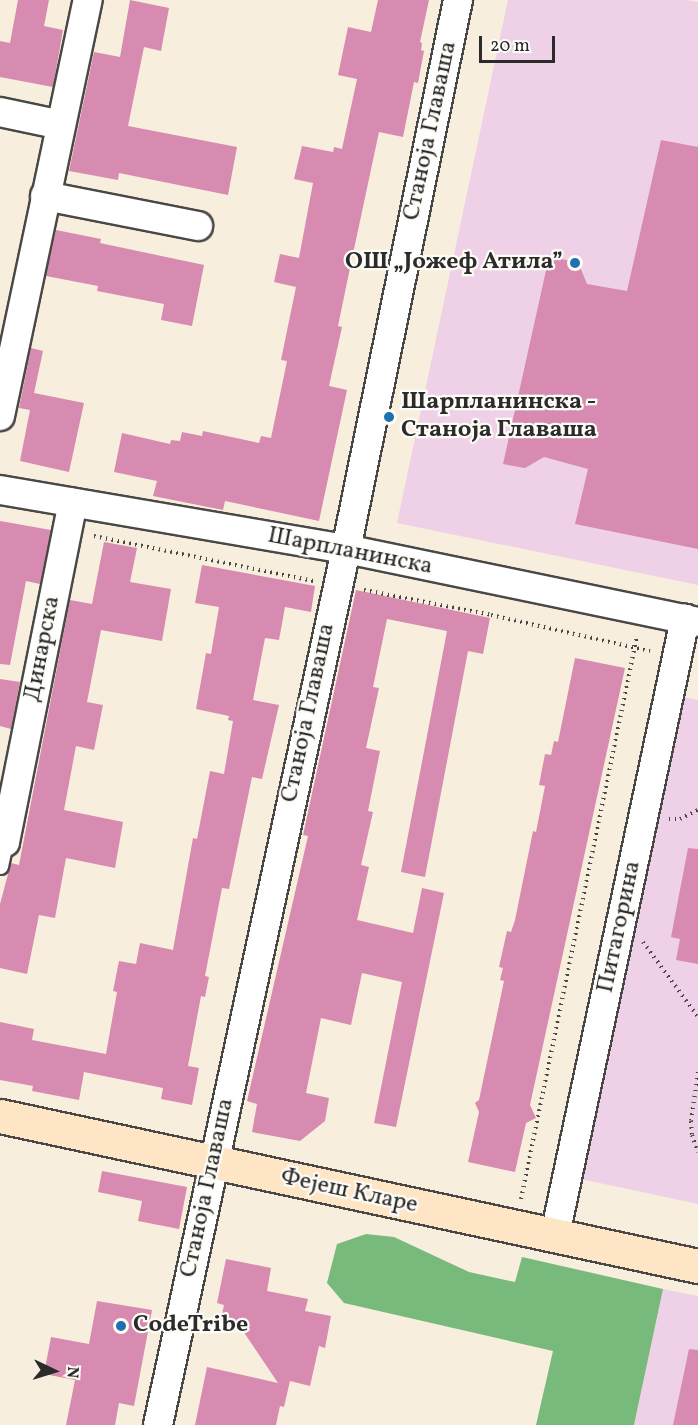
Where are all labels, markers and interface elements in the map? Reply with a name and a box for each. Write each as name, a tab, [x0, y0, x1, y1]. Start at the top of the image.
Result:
scale bar	[482, 24, 558, 62]
text: 20 m	[490, 34, 530, 59]
street label: Станоја Главаша	[398, 39, 464, 223]
place label: ОШ „Јожеф Атила”	[345, 249, 563, 277]
marker: ОШ „Јожеф Атила”	[568, 256, 582, 270]
place label: Шарпланинска - Станоја Главаша	[401, 389, 597, 445]
marker: Шарпланинска - Станоја Главаша	[382, 410, 396, 424]
street label: Шарпланинска	[265, 522, 435, 582]
street label: Динарска	[19, 594, 67, 704]
street label: Станоја Главаша	[276, 621, 342, 805]
street label: Питагорина	[592, 858, 648, 996]
street label: Станоја Главаша	[175, 1096, 241, 1280]
street label: Фејеш Кларе	[278, 1163, 420, 1221]
place label: CodeTribe	[133, 1312, 248, 1340]
marker: CodeTribe	[114, 1319, 128, 1333]
north arrow	[24, 1341, 84, 1401]
text: N	[61, 1366, 83, 1379]

